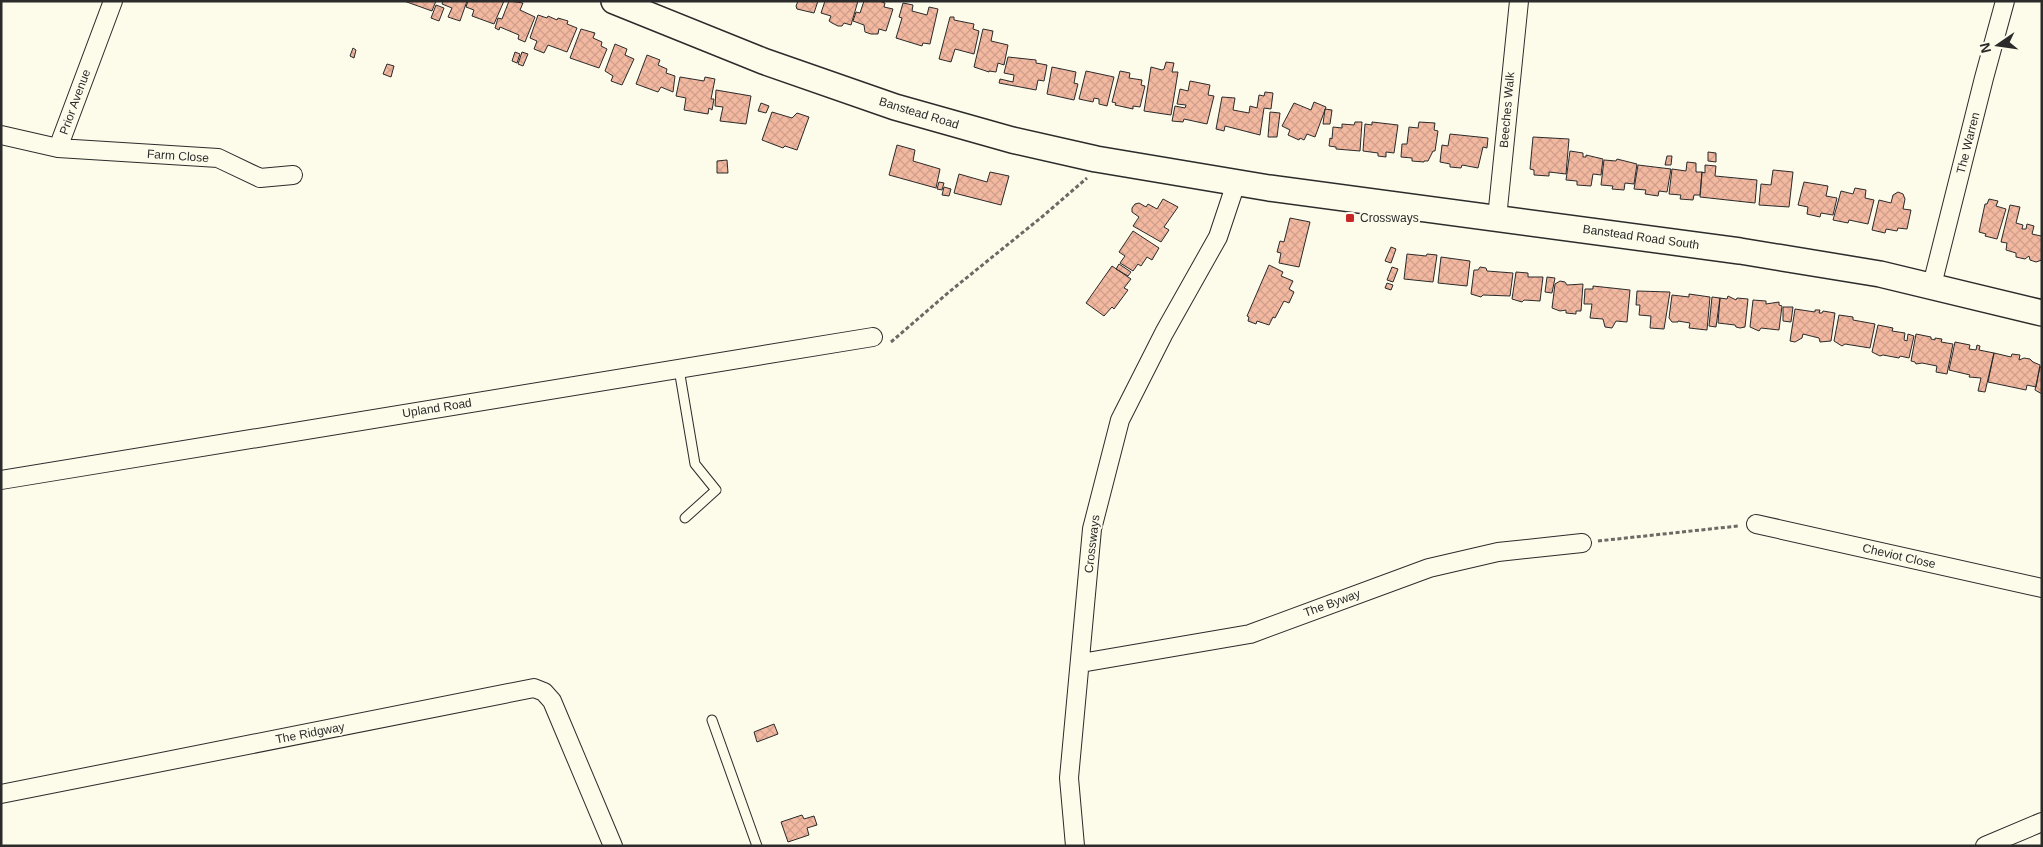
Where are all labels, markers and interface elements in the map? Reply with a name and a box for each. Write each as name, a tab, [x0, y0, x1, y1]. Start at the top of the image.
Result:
north arrow	[1973, 20, 2023, 70]
text: N	[1976, 41, 1994, 55]
street label: Prior Avenue	[57, 67, 93, 137]
street label: Beeches Walk	[1497, 70, 1517, 149]
street label: Banstead Road	[877, 94, 961, 132]
street label: The Warren	[1954, 111, 1982, 175]
street label: Farm Close	[147, 147, 210, 165]
place label: Crossways	[1360, 211, 1419, 225]
marker: Crossways	[1344, 212, 1356, 224]
street label: Banstead Road South	[1582, 222, 1700, 252]
street label: Upland Road	[401, 396, 473, 420]
street label: Crossways	[1081, 514, 1103, 574]
street label: Cheviot Close	[1861, 541, 1937, 571]
street label: The Byway	[1302, 586, 1362, 620]
street label: The Ridgway	[274, 719, 346, 747]

